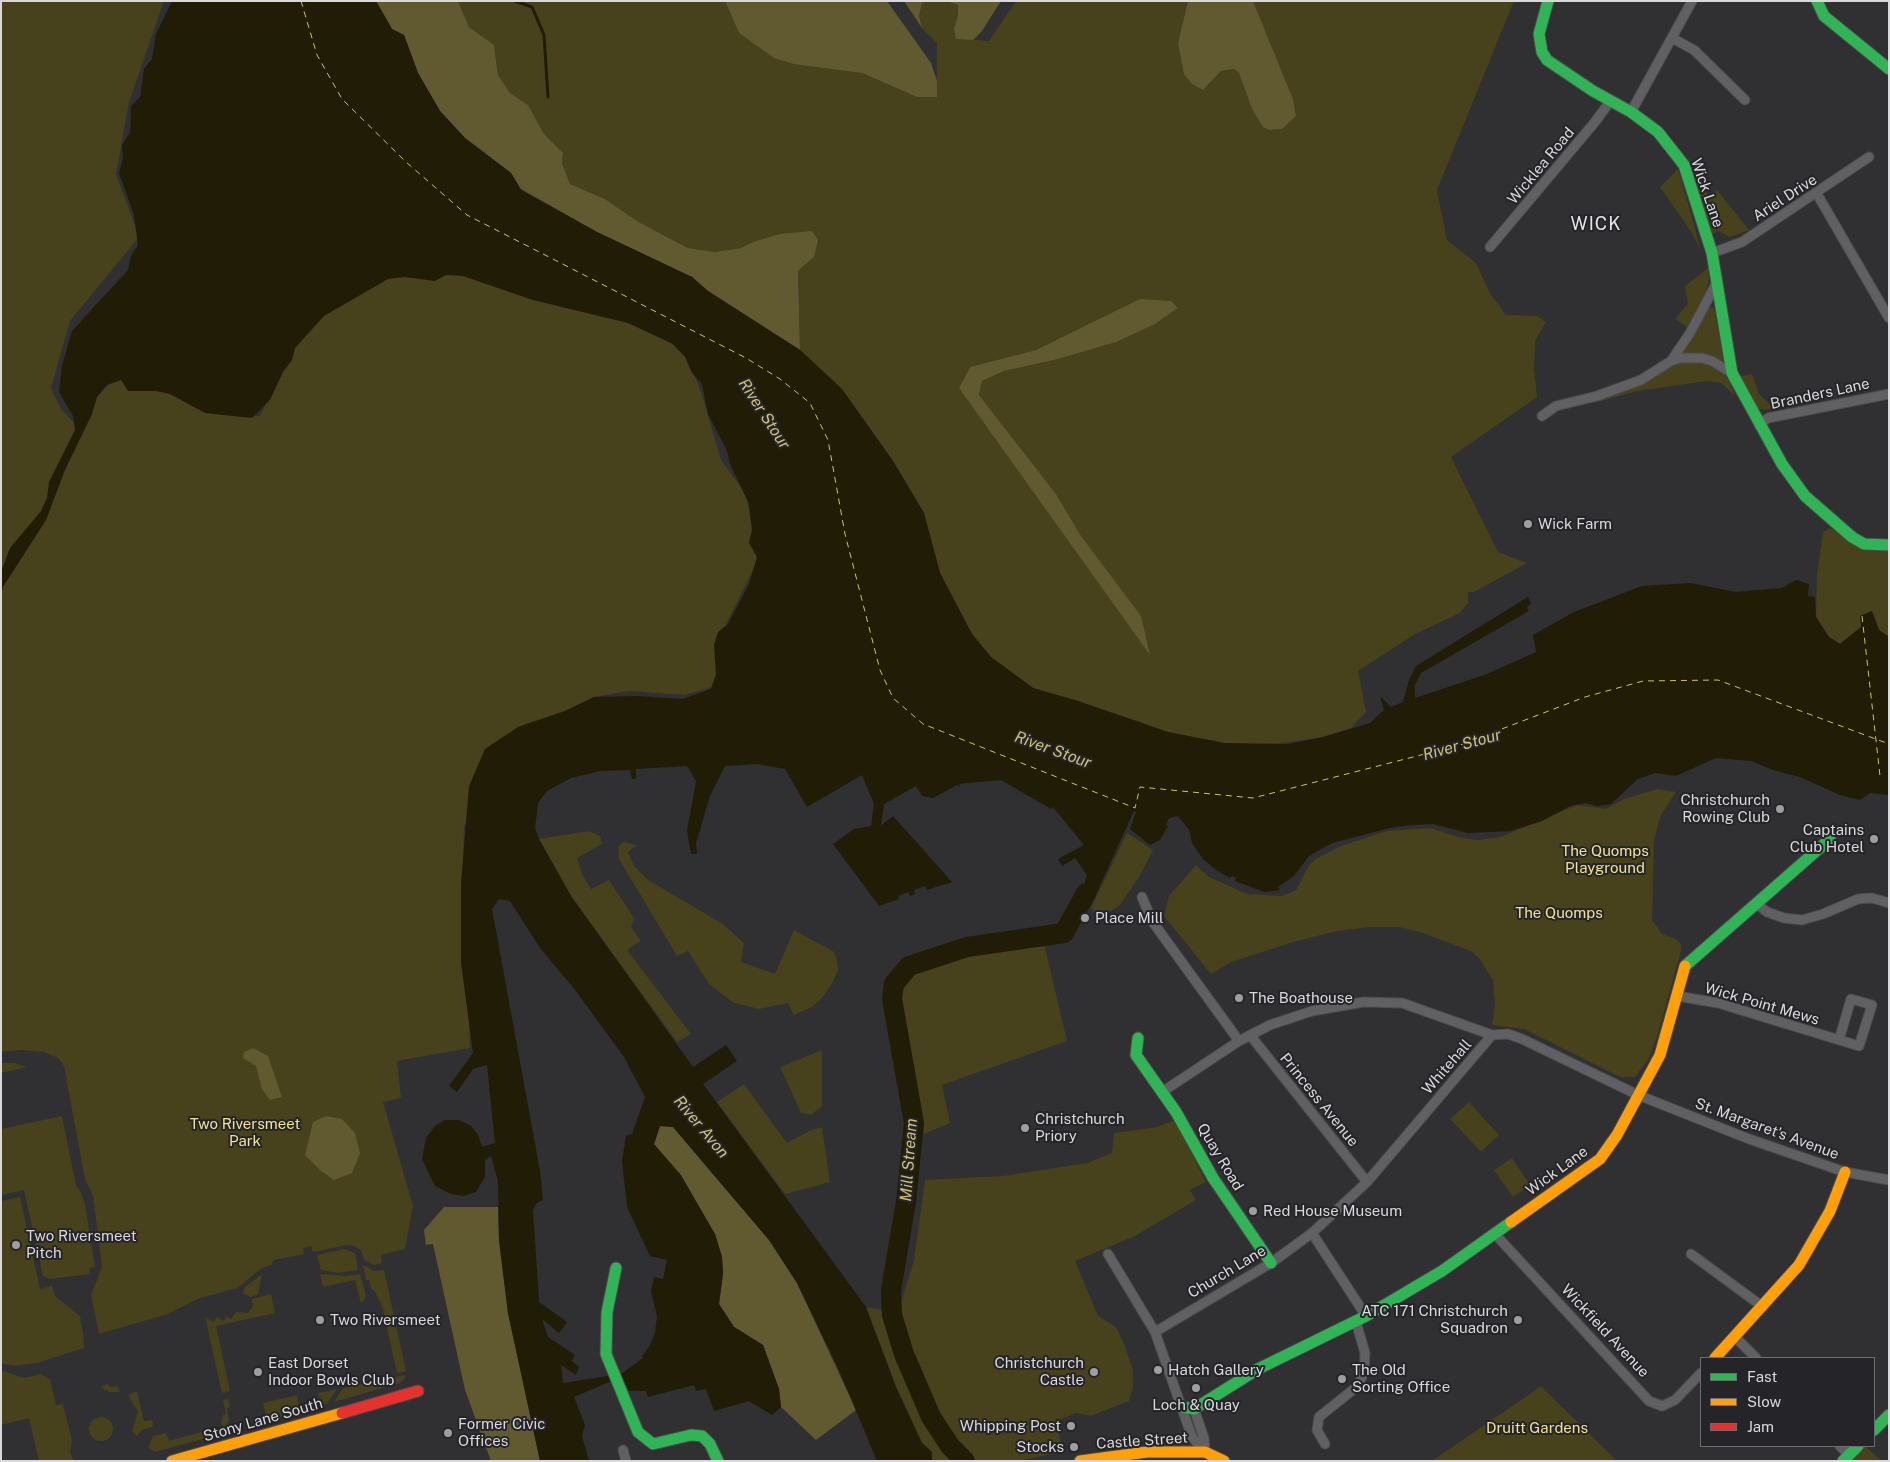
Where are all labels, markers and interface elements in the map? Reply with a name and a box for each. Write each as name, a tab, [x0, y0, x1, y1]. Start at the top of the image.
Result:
street label: Wicklea Road	[1504, 124, 1578, 208]
street label: Wick Lane	[1687, 156, 1727, 230]
street label: Ariel Drive	[1750, 171, 1820, 225]
district label: WICK	[1570, 213, 1622, 235]
water label: River Stour	[734, 375, 794, 453]
street label: Branders Lane	[1769, 375, 1871, 413]
place label: Wick Farm	[1538, 515, 1612, 533]
marker: Wick Farm	[1522, 518, 1534, 530]
water label: River Stour	[1421, 725, 1503, 765]
water label: River Stour	[1012, 727, 1094, 773]
place label: Christchurch Rowing Club	[1680, 791, 1770, 826]
marker: Christchurch Rowing Club	[1774, 803, 1786, 815]
place label: Captains Club Hotel	[1790, 821, 1864, 856]
marker: Captains Club Hotel	[1868, 833, 1880, 845]
park label: The Quomps Playground	[1561, 842, 1649, 877]
park label: The Quomps	[1515, 904, 1603, 922]
place label: Place Mill	[1095, 909, 1164, 927]
marker: Place Mill	[1079, 912, 1091, 924]
street label: Wick Point Mews	[1703, 979, 1821, 1029]
place label: The Boathouse	[1249, 989, 1353, 1007]
marker: The Boathouse	[1233, 992, 1245, 1004]
street label: Whitehall	[1418, 1036, 1476, 1098]
street label: Princess Avenue	[1276, 1050, 1362, 1150]
water label: River Avon	[669, 1092, 733, 1162]
street label: St. Margaret's Avenue	[1693, 1095, 1841, 1163]
place label: Christchurch Priory	[1035, 1110, 1125, 1145]
park label: Two Riversmeet Park	[190, 1115, 300, 1150]
water label: Mill Stream	[897, 1118, 921, 1202]
street label: Quay Road	[1193, 1120, 1247, 1194]
marker: Christchurch Priory	[1019, 1122, 1031, 1134]
street label: Wick Lane	[1523, 1143, 1591, 1199]
place label: Red House Museum	[1263, 1202, 1402, 1220]
marker: Red House Museum	[1247, 1205, 1259, 1217]
place label: Two Riversmeet Pitch	[26, 1227, 136, 1262]
marker: Two Riversmeet Pitch	[10, 1239, 22, 1251]
street label: Church Lane	[1185, 1242, 1269, 1302]
street label: Wickfield Avenue	[1557, 1281, 1653, 1381]
place label: ATC 171 Christchurch Squadron	[1361, 1302, 1508, 1337]
place label: Two Riversmeet	[330, 1311, 440, 1329]
marker: Two Riversmeet	[314, 1314, 326, 1326]
marker: ATC 171 Christchurch Squadron	[1512, 1314, 1524, 1326]
place label: East Dorset Indoor Bowls Club	[268, 1354, 394, 1389]
place label: Christchurch Castle	[994, 1354, 1084, 1389]
legend	[1700, 1357, 1875, 1447]
place label: Hatch Gallery	[1168, 1361, 1264, 1379]
place label: The Old Sorting Office	[1352, 1361, 1450, 1396]
marker: Hatch Gallery	[1152, 1364, 1164, 1376]
marker: East Dorset Indoor Bowls Club	[252, 1366, 264, 1378]
marker: Christchurch Castle	[1088, 1366, 1100, 1378]
text: Fast	[1747, 1368, 1777, 1385]
marker: The Old Sorting Office	[1336, 1373, 1348, 1385]
marker: Loch & Quay	[1190, 1382, 1202, 1394]
text: Slow	[1747, 1393, 1781, 1410]
street label: Stony Lane South	[201, 1394, 325, 1446]
place label: Loch & Quay	[1152, 1396, 1240, 1414]
place label: Former Civic Offices	[458, 1415, 545, 1450]
place label: Whipping Post	[960, 1417, 1061, 1435]
text: Jam	[1747, 1418, 1774, 1435]
park label: Druitt Gardens	[1486, 1419, 1588, 1437]
marker: Whipping Post	[1065, 1420, 1077, 1432]
marker: Former Civic Offices	[442, 1427, 454, 1439]
street label: Castle Street	[1096, 1429, 1188, 1453]
place label: Stocks	[1016, 1438, 1064, 1456]
marker: Stocks	[1068, 1441, 1080, 1453]

